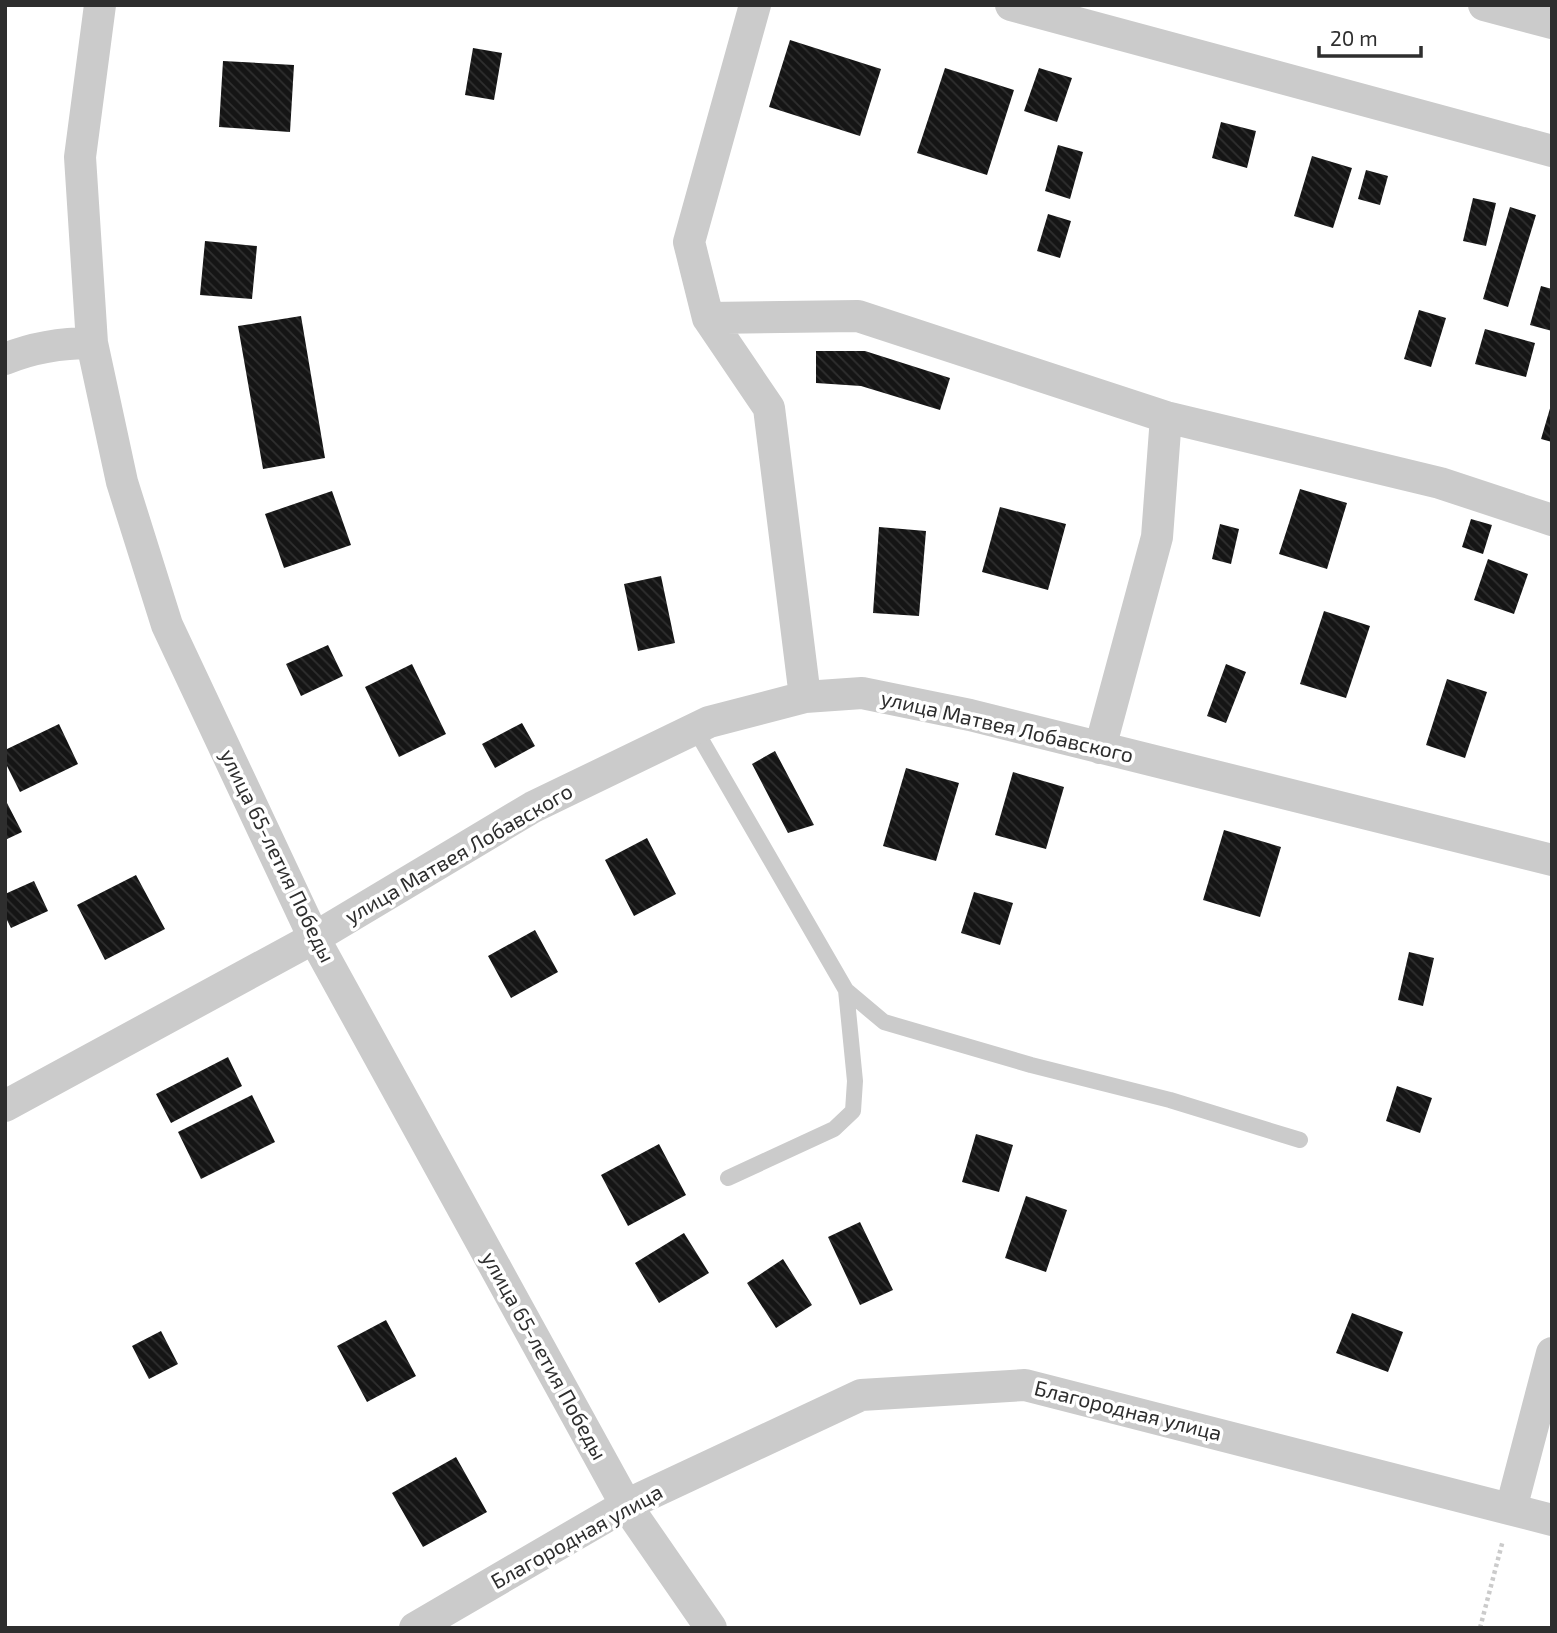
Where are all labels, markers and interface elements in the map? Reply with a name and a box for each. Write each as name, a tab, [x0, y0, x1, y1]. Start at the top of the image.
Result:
scale bar	[1319, 14, 1420, 58]
text: 20 m	[1330, 25, 1378, 50]
street label: улица Матвея Лобавского	[878, 684, 1136, 768]
street label: улица 65-летия Победы	[215, 745, 341, 967]
street label: улица Матвея Лобавского	[340, 777, 577, 929]
street label: улица 65-летия Победы	[477, 1247, 613, 1464]
street label: Благородная улица	[1032, 1374, 1225, 1446]
street label: Благородная улица	[486, 1478, 667, 1594]

